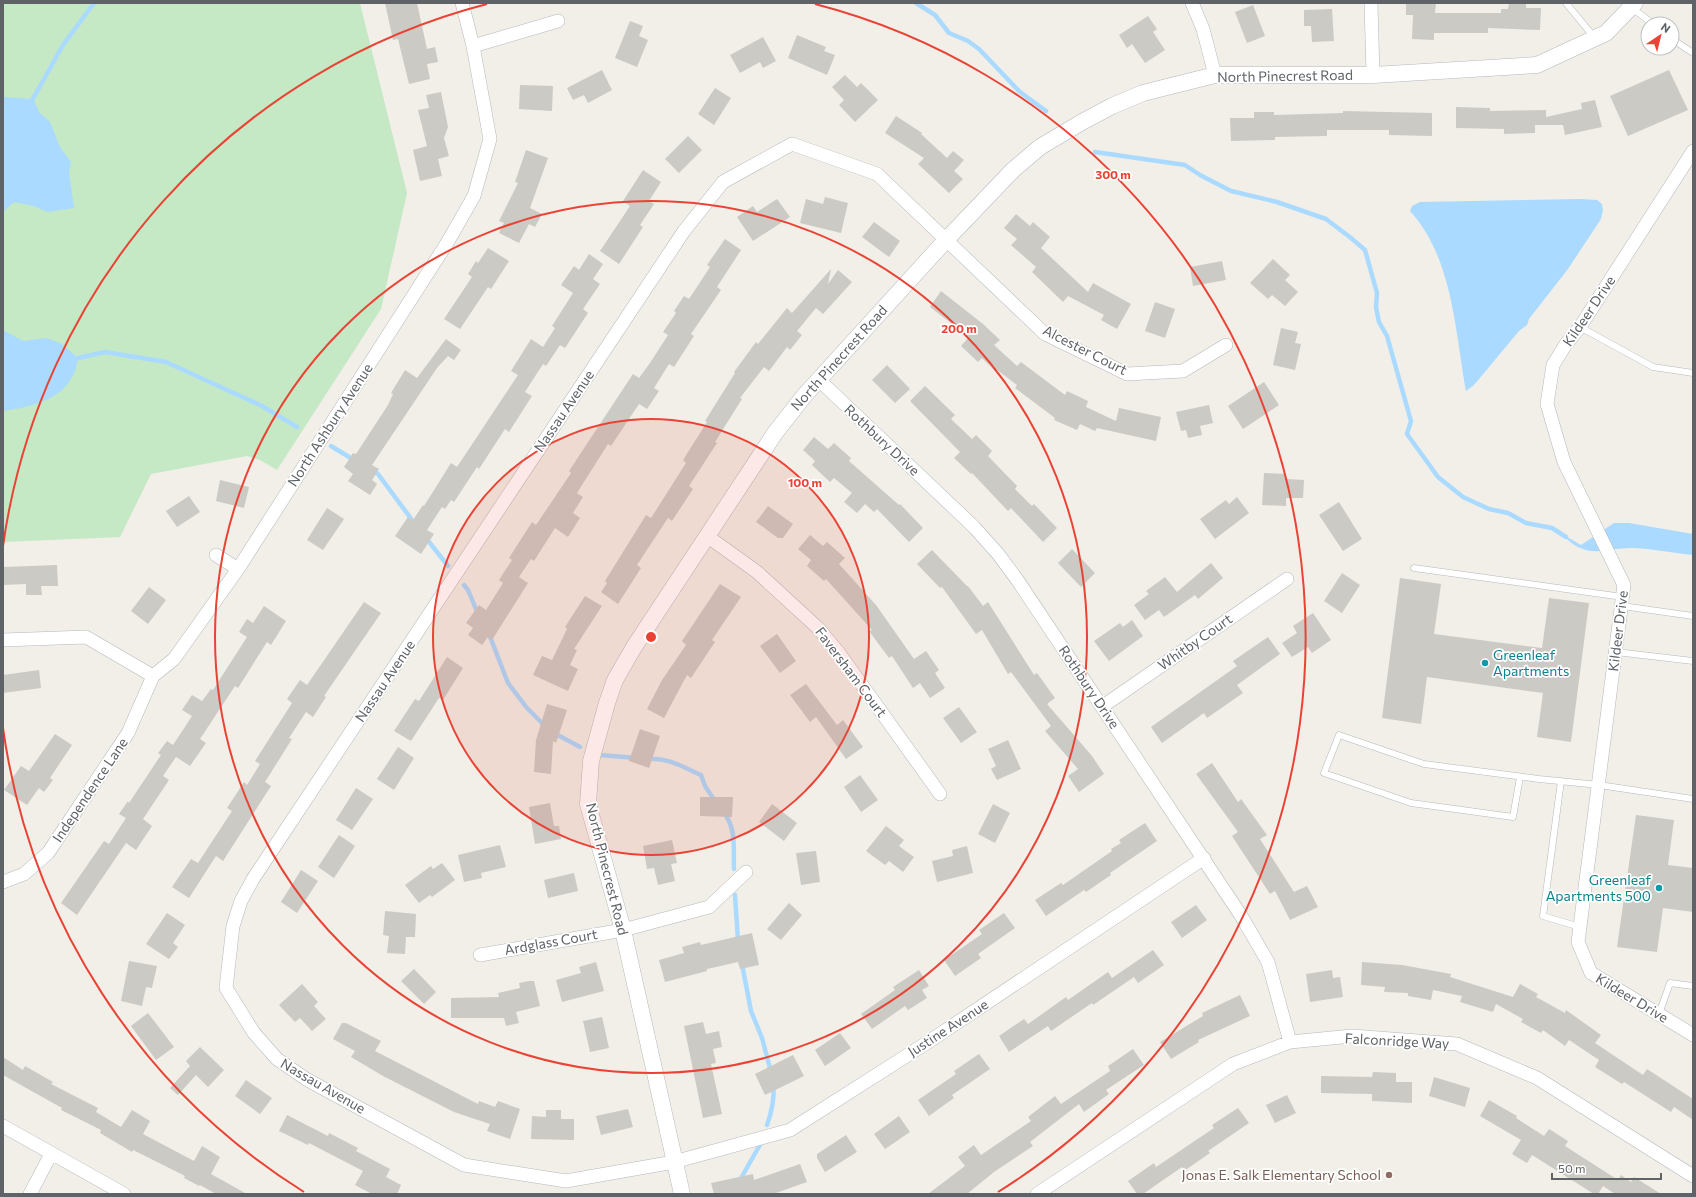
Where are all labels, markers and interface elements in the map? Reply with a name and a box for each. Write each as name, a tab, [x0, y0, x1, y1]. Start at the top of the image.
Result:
north arrow	[1640, 16, 1680, 56]
text: N	[1659, 20, 1673, 35]
street label: North Pinecrest Road	[1217, 66, 1353, 85]
text: 300 m	[1095, 167, 1131, 181]
street label: Kildeer Drive	[1559, 272, 1618, 349]
street label: North Pinecrest Road	[787, 301, 890, 414]
text: 200 m	[941, 321, 977, 335]
street label: Alcester Court	[1040, 321, 1130, 378]
street label: North Ashbury Avenue	[283, 360, 376, 489]
street label: Nassau Avenue	[530, 367, 597, 455]
street label: Rothbury Drive	[841, 401, 923, 479]
text: 100 m	[788, 475, 822, 489]
street label: Kildeer Drive	[1604, 589, 1631, 672]
street label: Whitby Court	[1154, 610, 1235, 673]
street label: Faversham Court	[812, 623, 891, 720]
centre of rings	[644, 630, 658, 644]
street label: Nassau Avenue	[351, 637, 418, 725]
street label: Rothbury Drive	[1055, 642, 1123, 731]
place label: Greenleaf Apartments	[1493, 646, 1569, 679]
marker: Greenleaf Apartments	[1480, 658, 1490, 668]
street label: Independence Lane	[48, 734, 131, 845]
street label: North Pinecrest Road	[583, 801, 632, 937]
place label: Greenleaf Apartments 500	[1546, 871, 1651, 904]
marker: Greenleaf Apartments 500	[1654, 883, 1664, 893]
street label: Ardglass Court	[503, 925, 599, 958]
street label: Kildeer Drive	[1593, 969, 1672, 1026]
street label: Justine Avenue	[904, 995, 991, 1060]
street label: Falconridge Way	[1344, 1029, 1450, 1052]
street label: Nassau Avenue	[278, 1054, 369, 1117]
scale bar	[1552, 1155, 1661, 1181]
text: 50 m	[1558, 1161, 1586, 1175]
place label: Jonas E. Salk Elementary School	[1182, 1166, 1381, 1183]
marker: Jonas E. Salk Elementary School	[1384, 1170, 1394, 1180]

